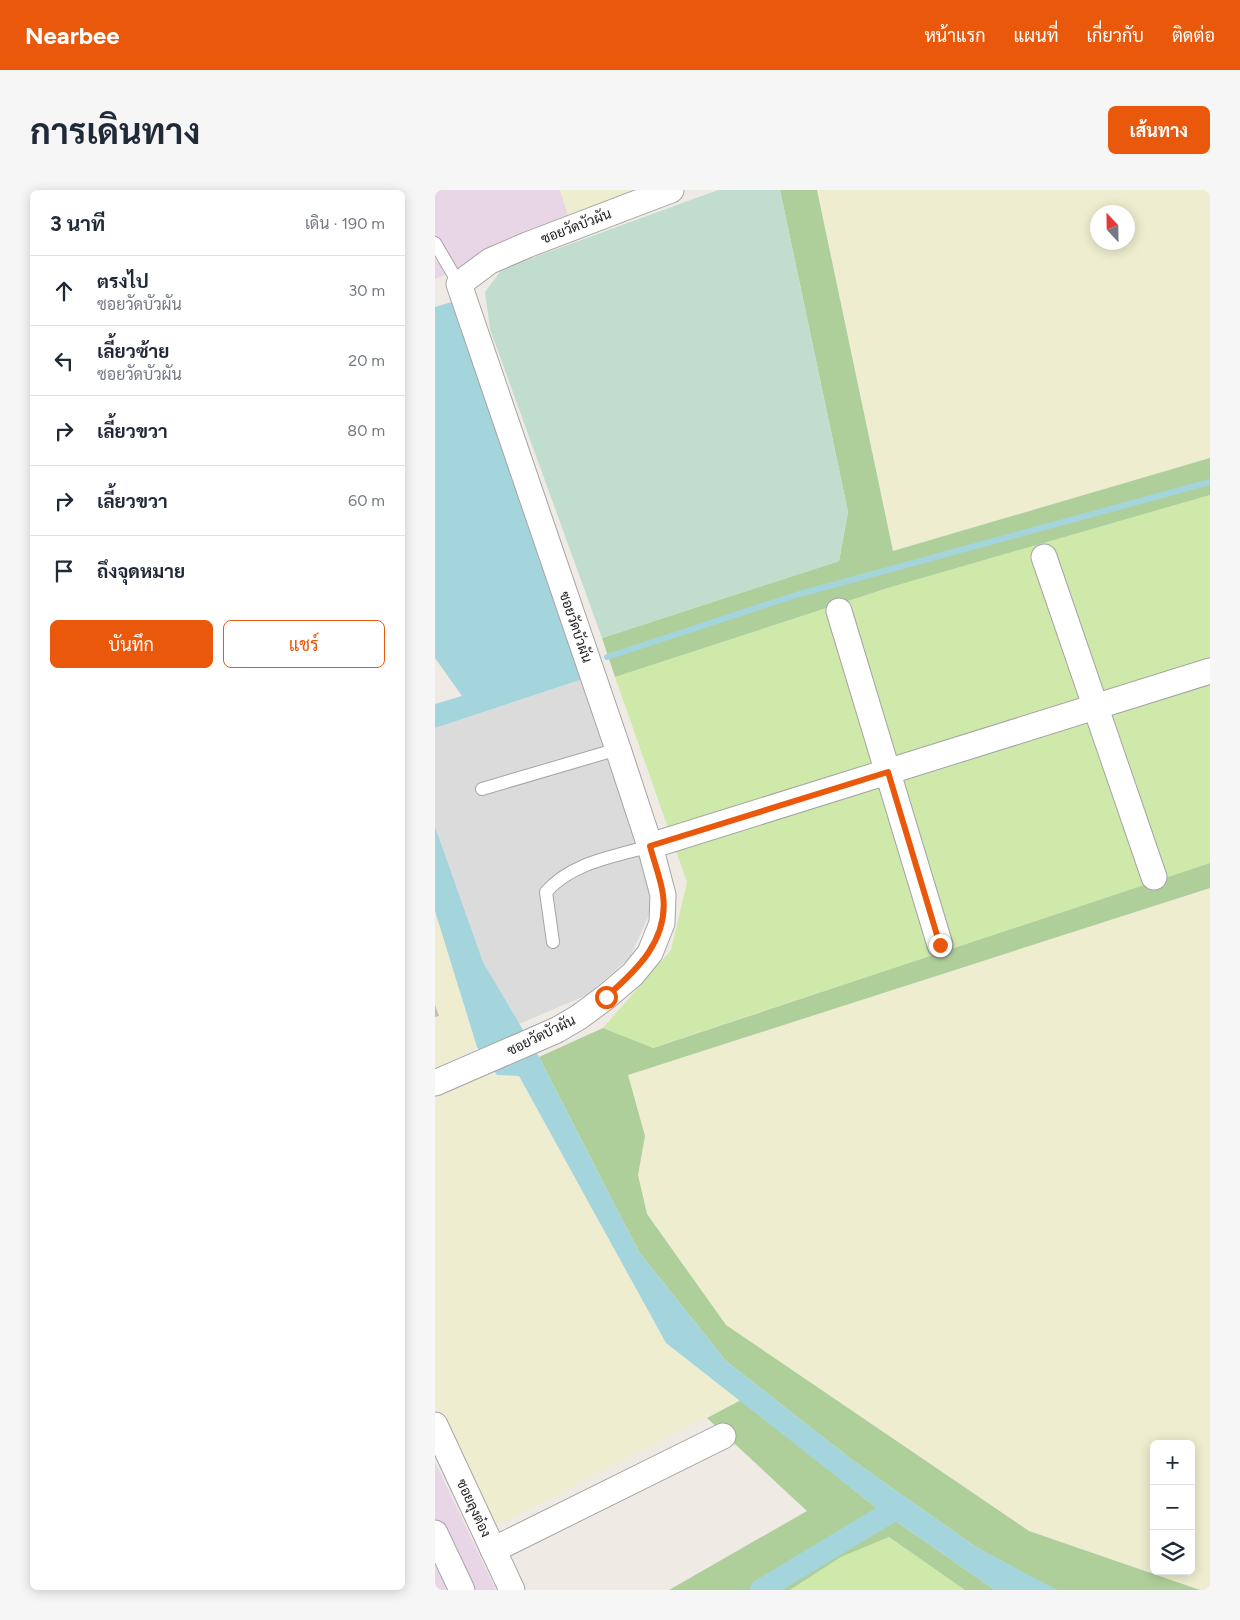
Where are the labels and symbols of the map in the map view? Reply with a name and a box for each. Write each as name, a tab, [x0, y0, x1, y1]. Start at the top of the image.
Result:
street label: ซอยวัดบัวผัน	[539, 205, 614, 248]
north arrow	[1090, 205, 1135, 250]
street label: ซอยวัดบัวผัน	[555, 589, 596, 665]
route end	[929, 934, 952, 957]
route start	[595, 986, 618, 1009]
street label: ซอยวัดบัวผัน	[504, 1012, 578, 1059]
street label: ซอยลุงต๋อง	[452, 1476, 494, 1541]

